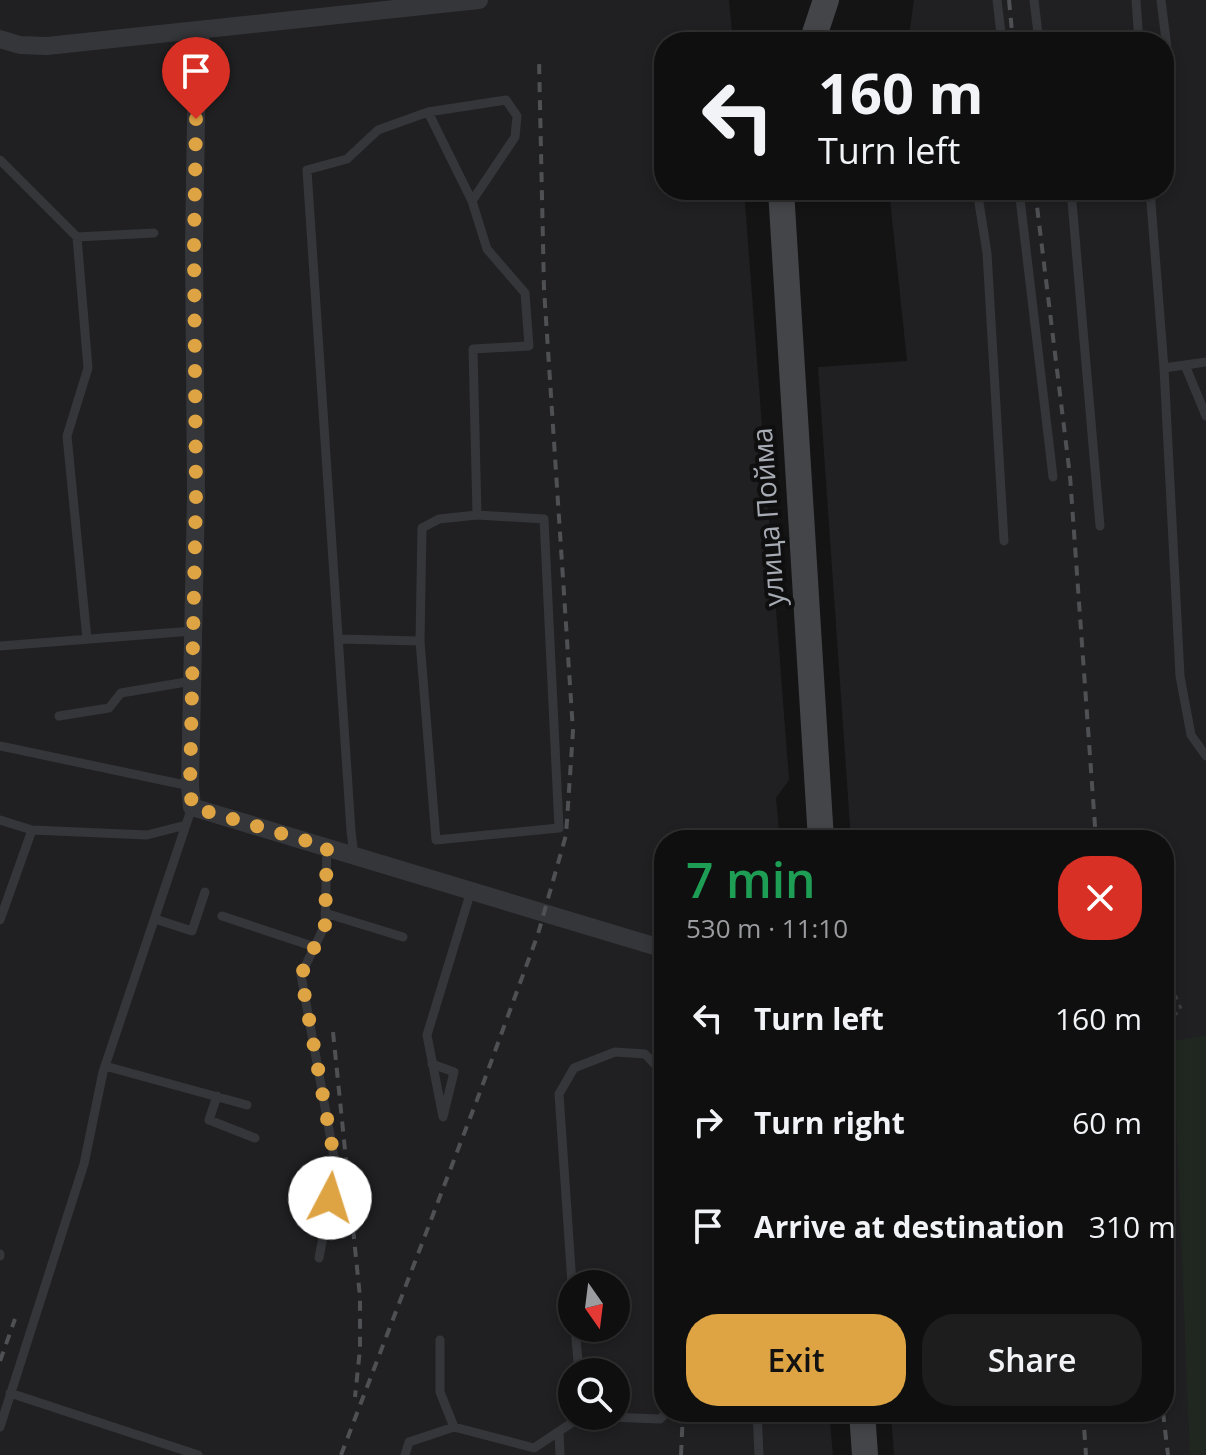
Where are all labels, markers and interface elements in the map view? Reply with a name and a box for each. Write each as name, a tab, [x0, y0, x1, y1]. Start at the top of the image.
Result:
pin	[162, 37, 230, 119]
icon: arrive	[174, 49, 218, 93]
text: 160 m	[818, 54, 984, 130]
icon: left	[686, 64, 790, 168]
text: Turn left	[818, 126, 960, 175]
street label: улица Пойма	[742, 426, 792, 608]
text: 7 min	[686, 847, 816, 912]
button: close	[1058, 856, 1142, 940]
text: 530 m · 11:10	[686, 910, 848, 946]
icon: left	[686, 996, 730, 1040]
text: Turn left	[754, 998, 884, 1039]
text: 160 m	[1055, 998, 1142, 1039]
icon: right	[686, 1100, 730, 1144]
text: Turn right	[754, 1102, 905, 1143]
text: 60 m	[1072, 1102, 1142, 1143]
position arrow	[288, 1156, 372, 1240]
icon: arrive	[686, 1204, 730, 1248]
text: Arrive at destination	[754, 1206, 1065, 1247]
text: 310 m	[1089, 1206, 1176, 1247]
north arrow	[558, 1270, 630, 1342]
map controls	[558, 1270, 630, 1430]
button: Exit	[686, 1314, 906, 1406]
button: Share	[922, 1314, 1142, 1406]
button: search	[558, 1358, 630, 1430]

